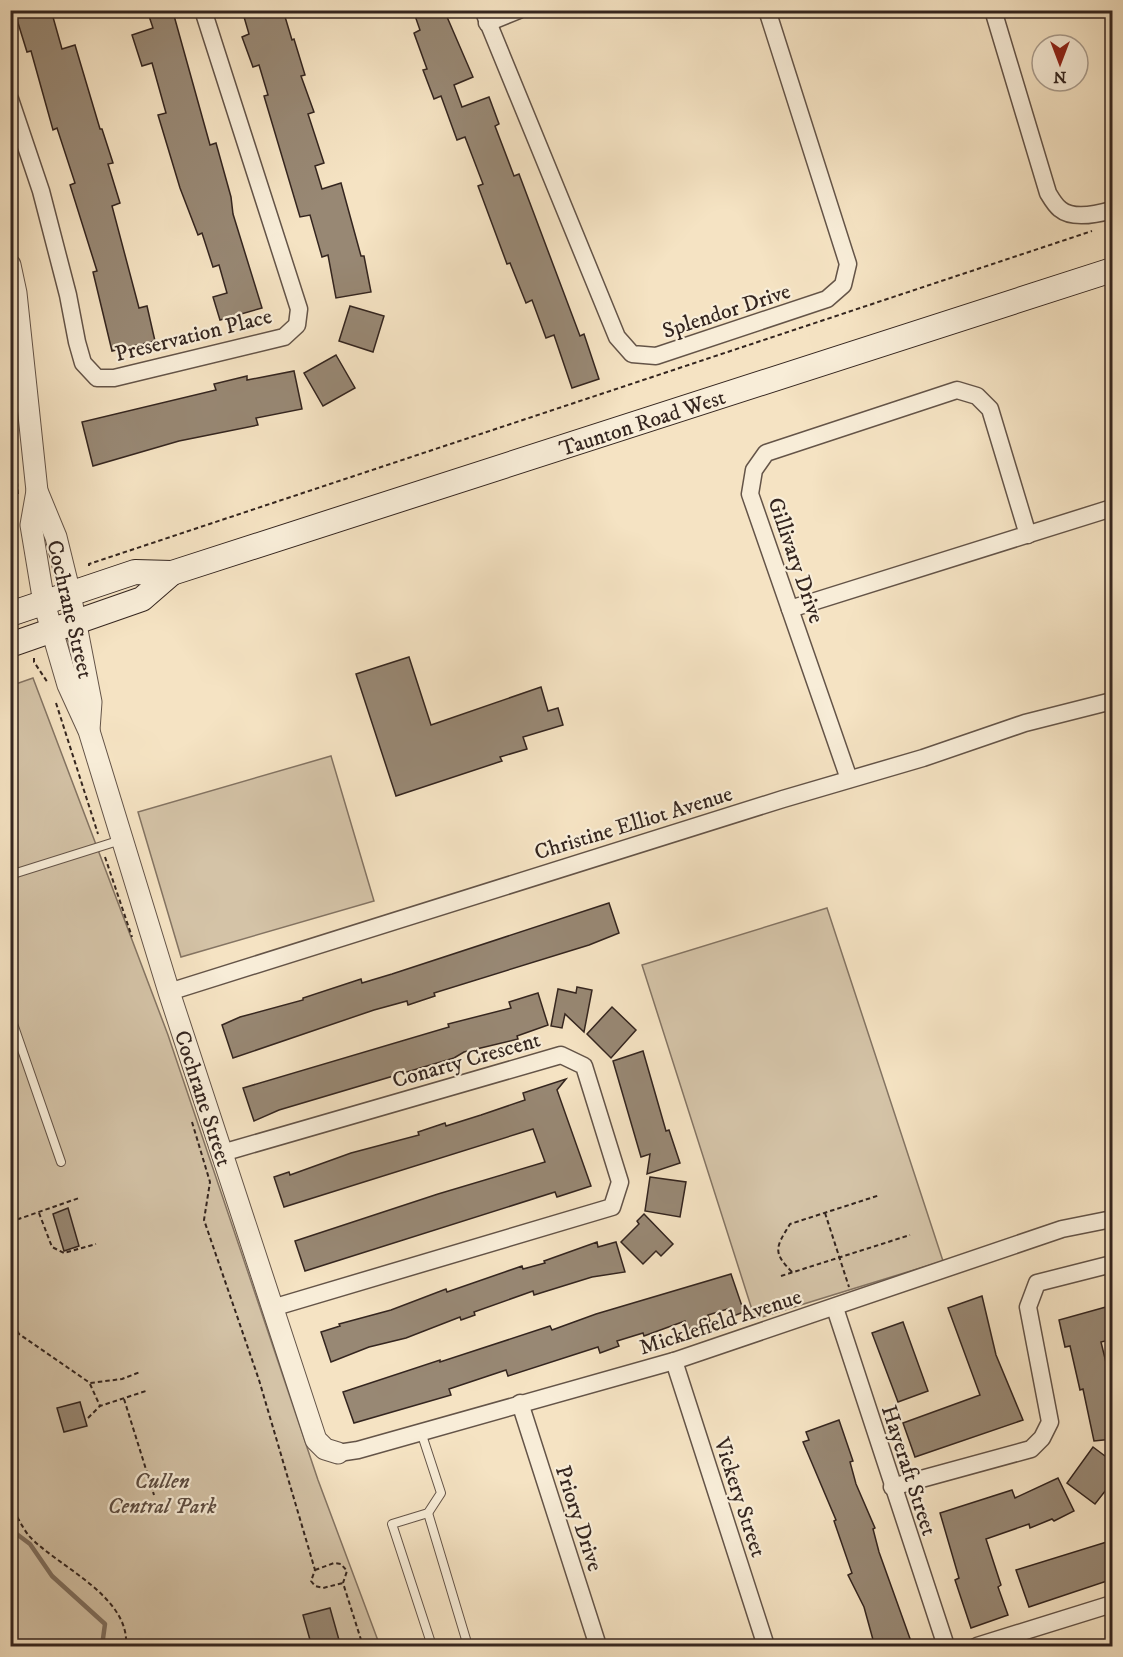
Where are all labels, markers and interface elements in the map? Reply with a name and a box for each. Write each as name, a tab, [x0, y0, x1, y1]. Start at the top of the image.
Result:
north arrow	[1030, 33, 1090, 93]
text: N	[1053, 67, 1067, 87]
street label: Splendor Drive	[659, 278, 794, 345]
street label: Preservation Place	[112, 303, 275, 368]
street label: Taunton Road West	[556, 384, 729, 463]
street label: Gillivary Drive	[761, 494, 830, 627]
street label: Cochrane Street	[41, 538, 99, 681]
street label: Christine Elliot Avenue	[531, 780, 736, 866]
street label: Conarty Crescent	[389, 1026, 544, 1094]
street label: Cochrane Street	[168, 1027, 237, 1170]
street label: Micklefield Avenue	[636, 1283, 805, 1361]
street label: Hayeraft Street	[875, 1402, 942, 1539]
street label: Vickery Street	[707, 1433, 772, 1561]
street label: Priory Drive	[549, 1462, 608, 1575]
park label: Cullen Central Park	[108, 1468, 217, 1520]

